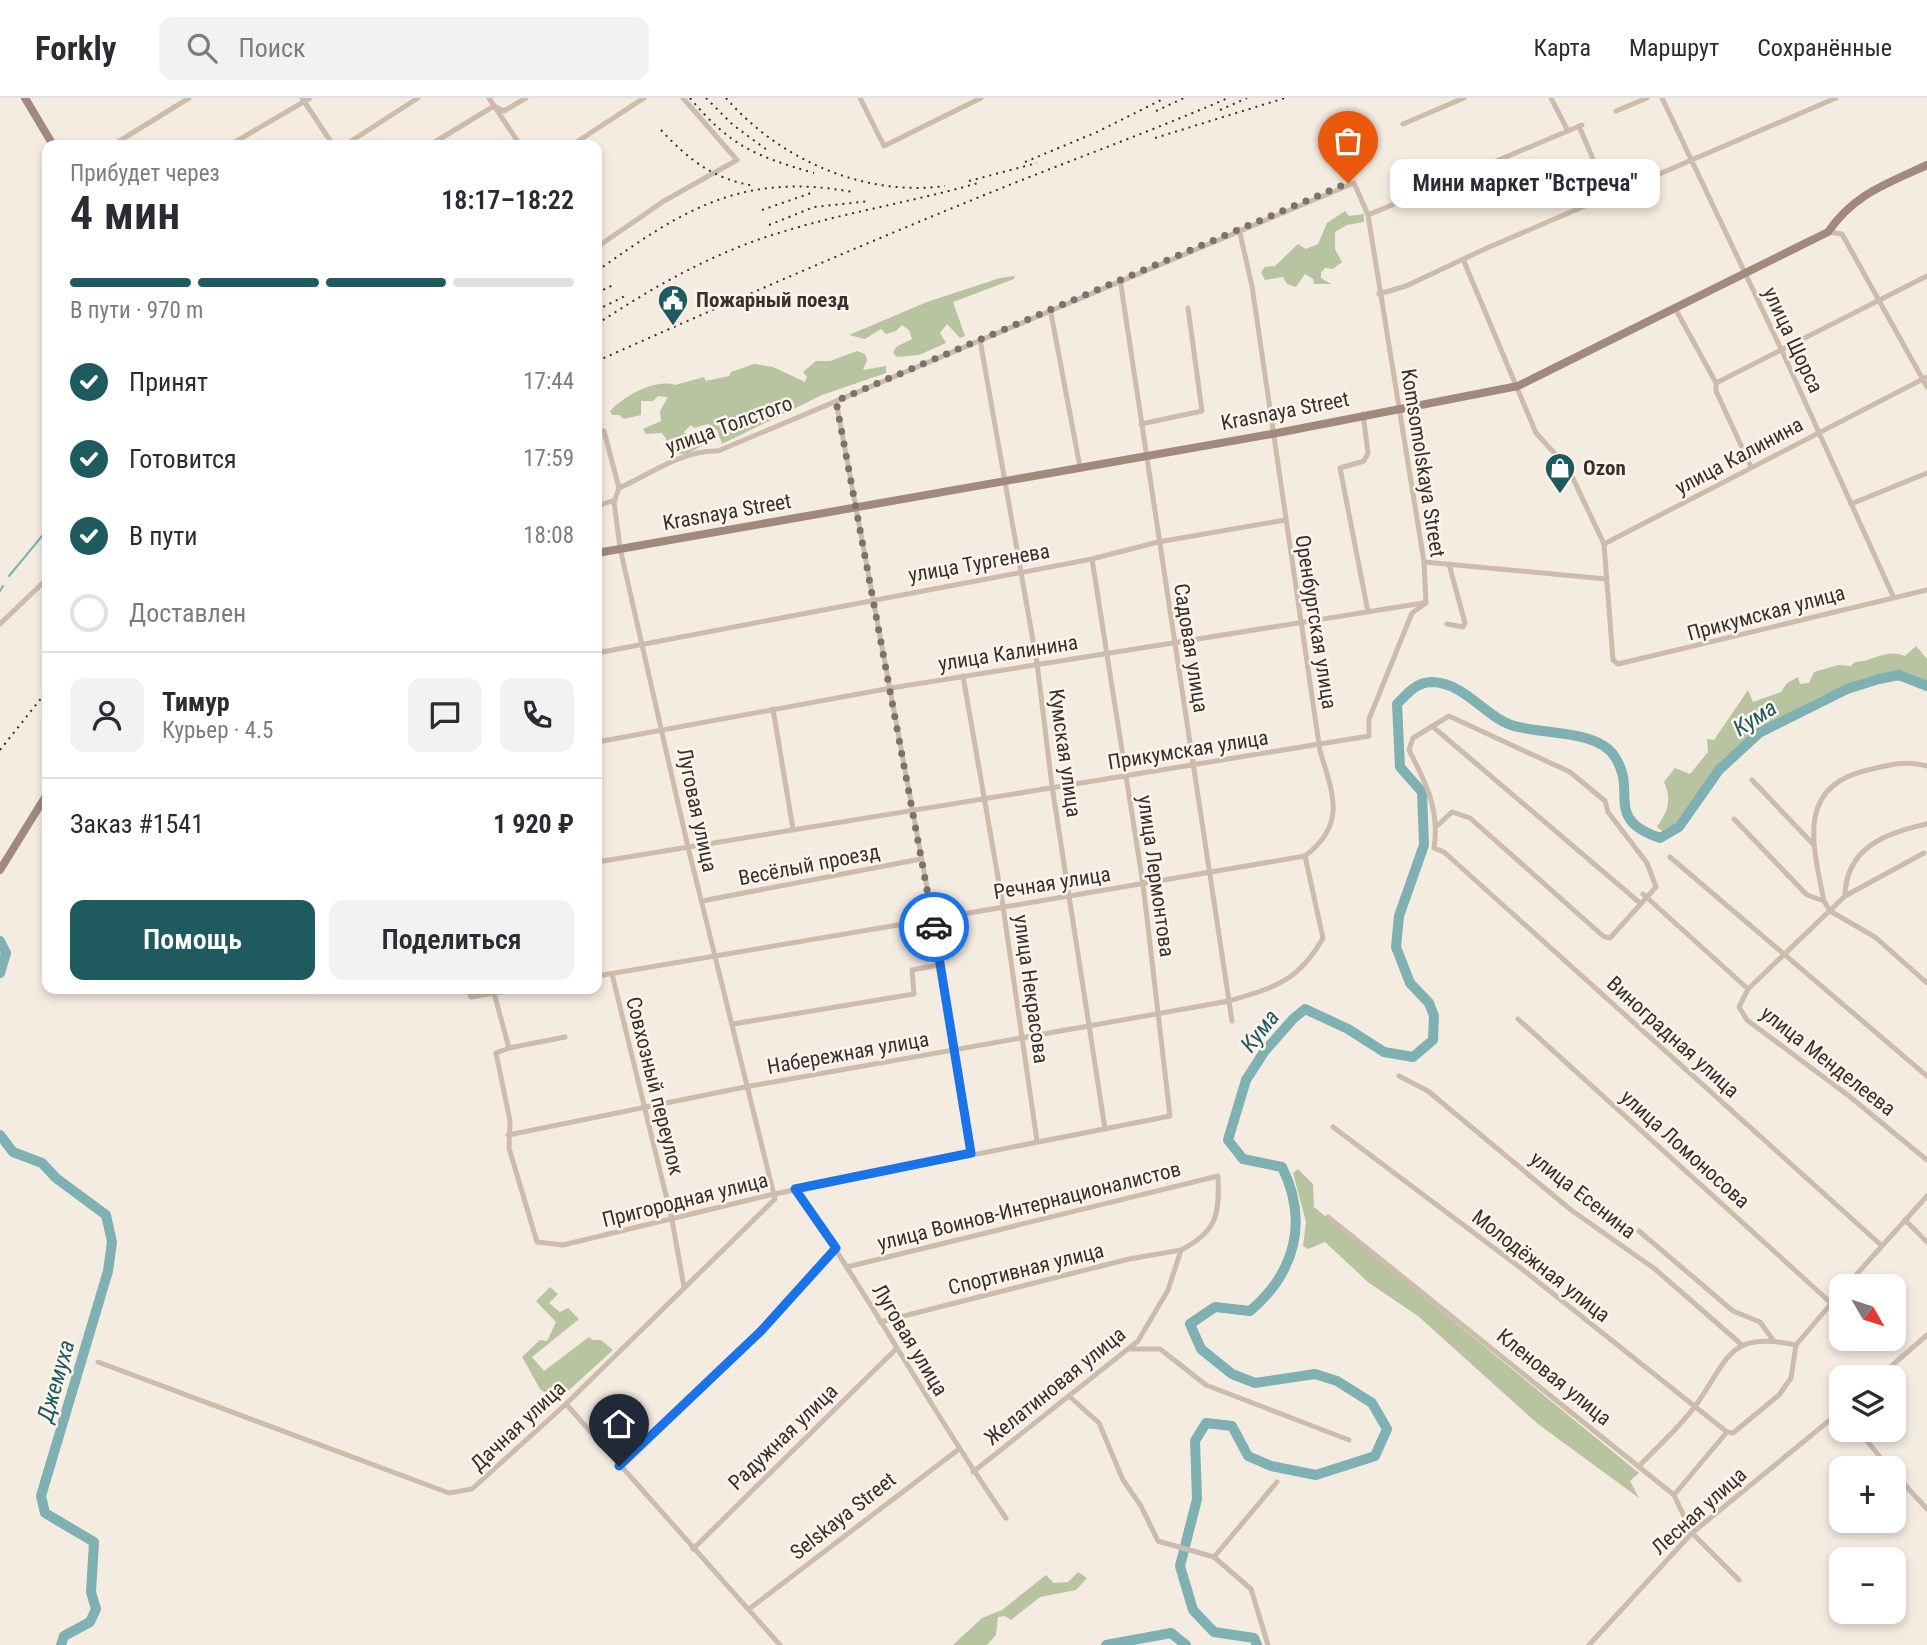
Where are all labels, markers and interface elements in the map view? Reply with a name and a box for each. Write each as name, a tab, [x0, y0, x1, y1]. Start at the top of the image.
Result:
search box	[159, 17, 649, 80]
text: Forkly	[35, 29, 117, 68]
icon: search	[183, 29, 221, 67]
text: Поиск	[239, 33, 305, 63]
text: Карта	[1534, 34, 1591, 62]
text: Маршрут	[1629, 34, 1719, 62]
text: Сохранённые	[1757, 34, 1892, 62]
pin	[1318, 111, 1378, 183]
icon: bag	[1329, 122, 1367, 160]
callout: Мини маркет "Встреча"	[1390, 158, 1660, 208]
text: Прибудет через	[70, 160, 220, 187]
text: Мини маркет "Встреча"	[1412, 170, 1638, 197]
text: 18:17–18:22	[441, 185, 574, 215]
text: 4 мин	[70, 186, 180, 240]
public building icon: Пожарный поезд	[656, 283, 690, 327]
street label: улица Щорса	[1758, 283, 1828, 397]
place label: Пожарный поезд	[696, 288, 849, 312]
text: В пути · 970 m	[70, 297, 203, 324]
icon: check	[70, 363, 108, 401]
text: Принят	[129, 367, 208, 397]
street label: Komsomolskaya Street	[1396, 367, 1450, 559]
text: 17:44	[523, 368, 574, 395]
street label: Krasnaya Street	[1219, 387, 1351, 435]
street label: улица Толстого	[662, 391, 796, 459]
street label: улица Калинина	[1671, 412, 1807, 500]
icon: check	[70, 440, 108, 478]
text: Готовится	[129, 444, 237, 474]
text: 17:59	[523, 445, 574, 472]
shop icon: Ozon	[1543, 451, 1577, 495]
place label: Ozon	[1583, 456, 1626, 480]
street label: Krasnaya Street	[661, 489, 793, 535]
icon: check	[70, 517, 108, 555]
text: В пути	[129, 521, 198, 551]
text: 18:08	[523, 522, 574, 549]
street label: Оренбургская улица	[1290, 533, 1342, 711]
street label: улица Тургенева	[906, 539, 1052, 587]
street label: Прикумская улица	[1685, 580, 1847, 646]
street label: Садовая улица	[1169, 582, 1213, 714]
text: Доставлен	[129, 598, 246, 628]
street label: улица Калинина	[936, 630, 1080, 676]
button: person	[70, 678, 144, 752]
button: chat	[408, 678, 482, 752]
button: phone	[500, 678, 574, 752]
text: Тимур	[162, 687, 230, 717]
street label: Кумская улица	[1044, 687, 1086, 819]
water label: Кума	[1728, 694, 1782, 742]
text: Курьер · 4.5	[162, 717, 273, 744]
street label: Прикумская улица	[1106, 725, 1270, 775]
street label: Луговая улица	[672, 746, 722, 874]
street label: улица Лермонтова	[1133, 794, 1179, 958]
text: Заказ #1541	[70, 809, 204, 839]
text: 1 920 ₽	[493, 809, 574, 839]
street label: Весёлый проезд	[736, 840, 882, 890]
street label: Речная улица	[992, 862, 1112, 904]
courier	[899, 892, 969, 962]
button: Помощь	[70, 900, 315, 980]
button: Поделиться	[329, 900, 574, 980]
icon: car	[915, 908, 953, 946]
street label: улица Некрасова	[1009, 913, 1053, 1065]
street label: Виноградная улица	[1602, 971, 1744, 1103]
street label: Совхозный переулок	[621, 994, 689, 1178]
street label: улица Менделеева	[1756, 1001, 1900, 1121]
water label: Кума	[1235, 1004, 1285, 1058]
street label: Набережная улица	[765, 1027, 931, 1079]
street label: улица Ломоносова	[1616, 1085, 1754, 1213]
street label: улица Есенина	[1525, 1146, 1641, 1244]
street label: улица Воинов-Интернационалистов	[875, 1157, 1183, 1255]
street label: Пригородная улица	[600, 1168, 770, 1232]
street label: Молодёжная улица	[1467, 1205, 1615, 1327]
street label: Спортивная улица	[946, 1238, 1106, 1300]
north arrow	[1829, 1274, 1906, 1351]
map controls	[1829, 1274, 1906, 1624]
street label: Луговая улица	[867, 1280, 953, 1400]
street label: Желатиновая улица	[980, 1322, 1130, 1450]
street label: Кленовая улица	[1492, 1324, 1616, 1430]
water label: Джемуха	[31, 1337, 81, 1427]
button: layers	[1829, 1365, 1906, 1442]
street label: Дачная улица	[466, 1376, 570, 1476]
street label: Радужная улица	[724, 1379, 842, 1495]
pin	[589, 1394, 649, 1466]
icon: home	[600, 1405, 638, 1443]
button: +	[1829, 1456, 1906, 1533]
street label: Лесная улица	[1647, 1462, 1751, 1560]
street label: Selskaya Street	[785, 1467, 901, 1565]
button: −	[1829, 1547, 1906, 1624]

